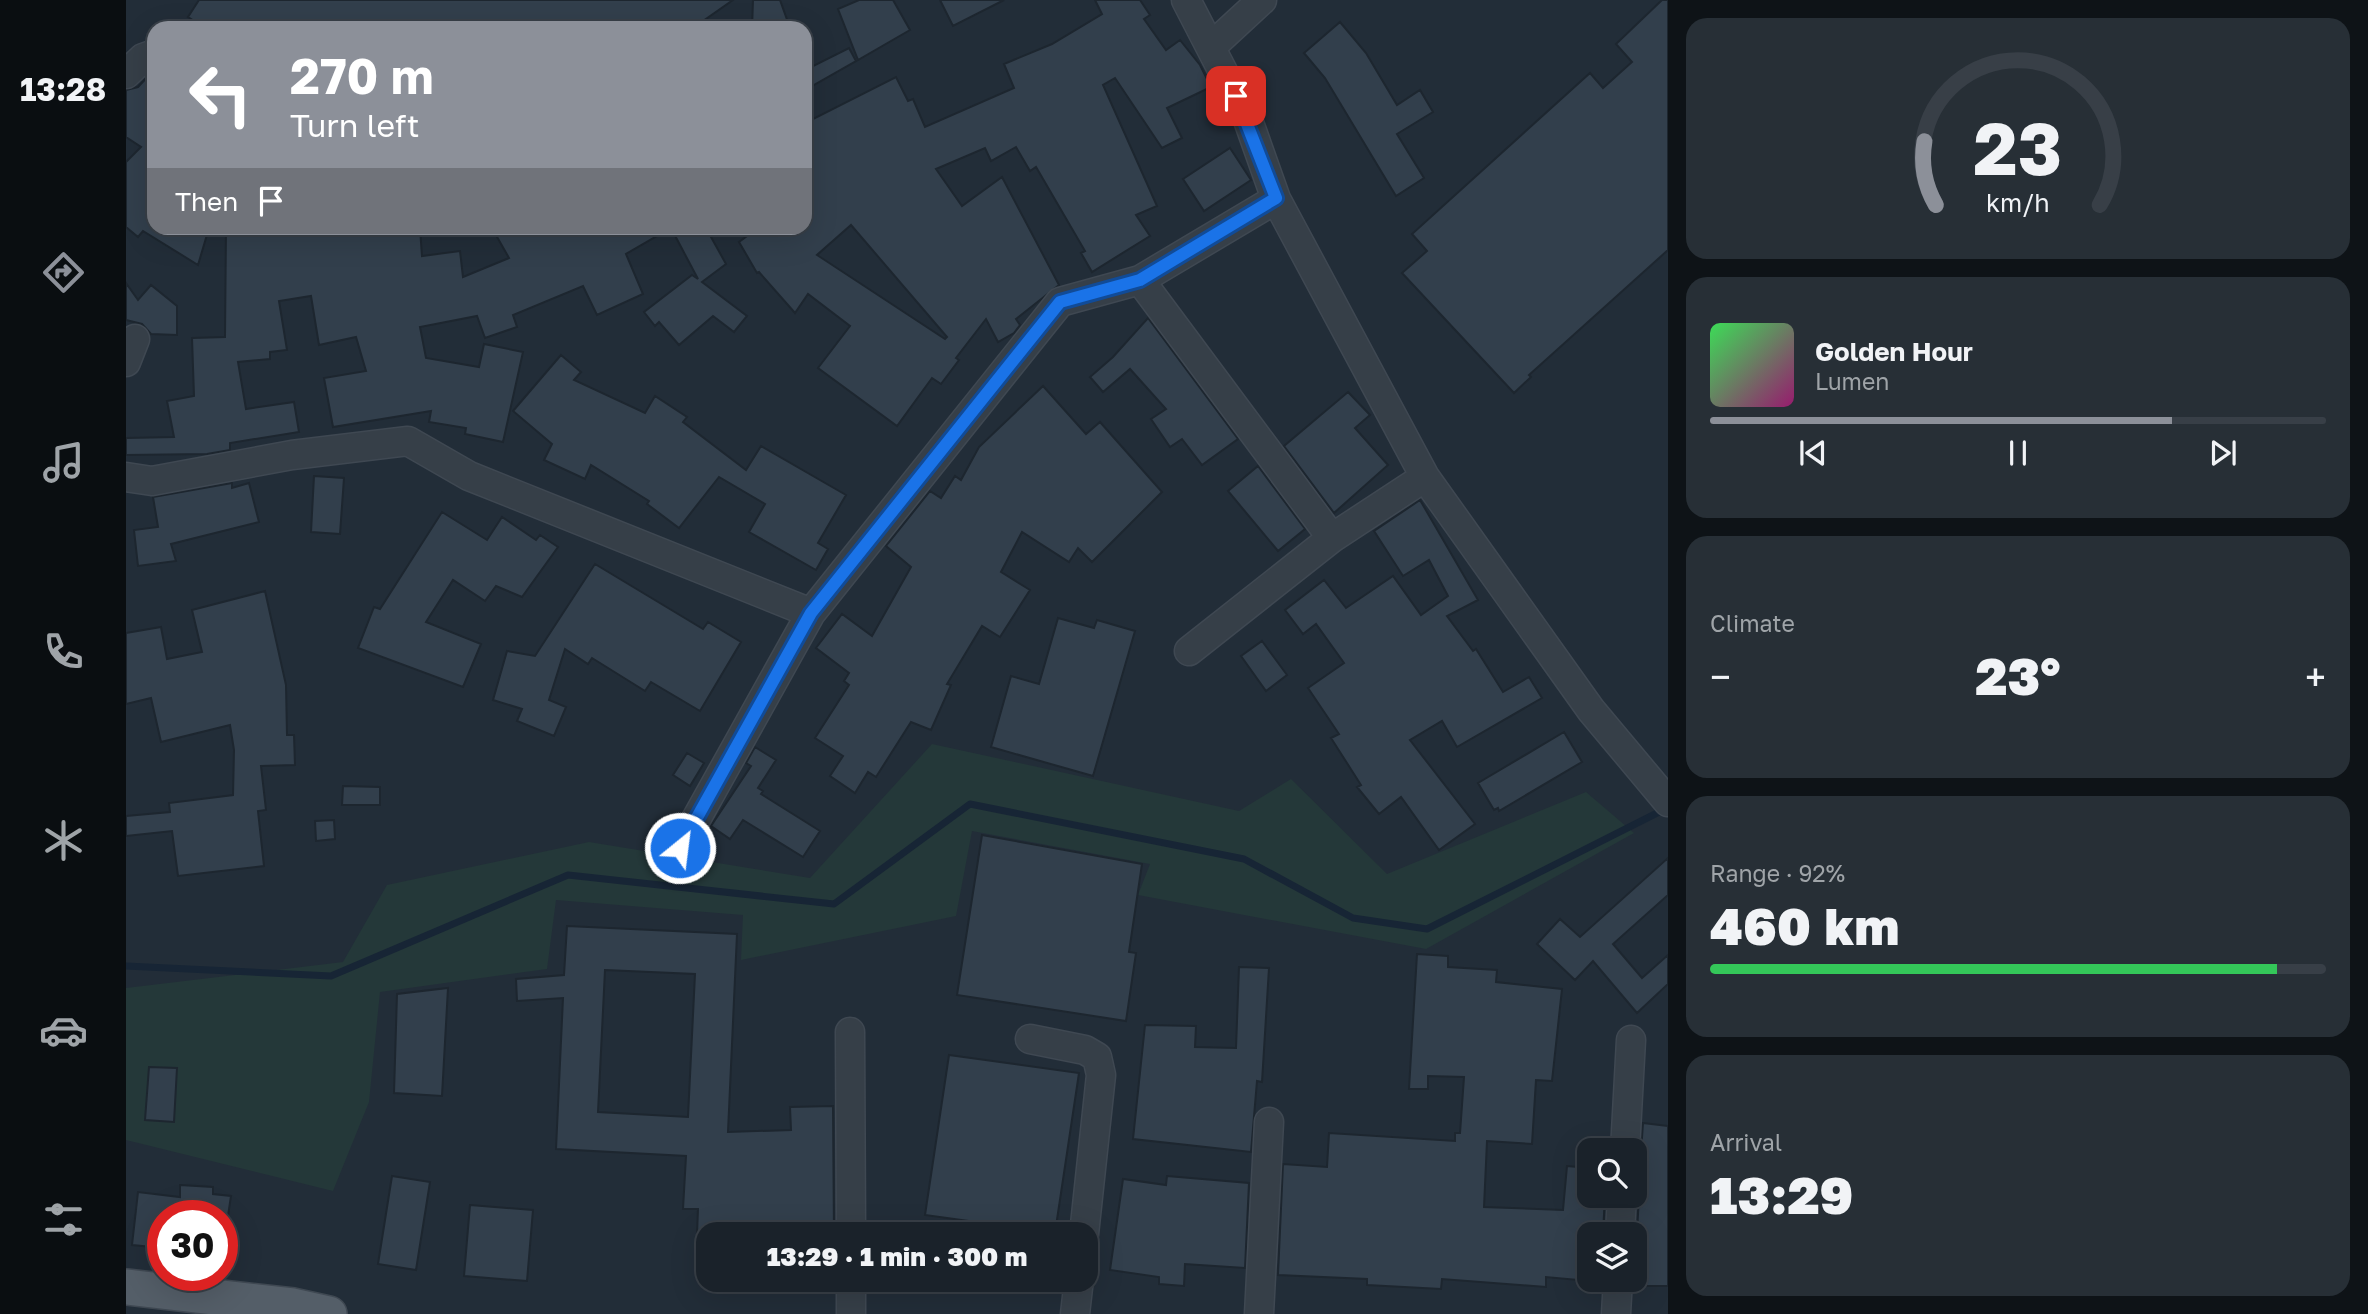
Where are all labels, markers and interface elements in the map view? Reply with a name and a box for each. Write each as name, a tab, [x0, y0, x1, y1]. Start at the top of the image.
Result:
text: 270 m	[290, 46, 434, 105]
icon: left	[175, 49, 266, 140]
pin	[1206, 66, 1266, 126]
text: 13:28	[20, 70, 106, 108]
icon: arrive	[1217, 77, 1255, 115]
text: 23	[1974, 104, 2062, 191]
text: Turn left	[290, 106, 419, 144]
icon: arrive	[252, 182, 290, 220]
text: Then	[175, 186, 238, 217]
text: km/h	[1986, 186, 2050, 217]
icon: directions	[39, 248, 88, 297]
text: Golden Hour	[1815, 336, 1973, 367]
text: Lumen	[1815, 367, 1889, 395]
icon: previous	[1794, 434, 1832, 472]
icon: pause	[1999, 434, 2037, 472]
icon: next	[2204, 434, 2242, 472]
icon: music	[39, 438, 88, 487]
text: Climate	[1710, 609, 1795, 637]
icon: phone	[39, 627, 88, 676]
text: 23°	[1975, 644, 2061, 706]
text: −	[1710, 654, 1731, 699]
text: +	[2305, 654, 2326, 699]
position arrow	[643, 811, 717, 885]
icon: climate	[39, 816, 88, 865]
text: Range · 92%	[1710, 859, 1845, 887]
text: 460 km	[1710, 894, 1899, 956]
icon: car	[39, 1006, 88, 1055]
text: Arrival	[1710, 1128, 1782, 1156]
map controls	[1577, 1138, 1647, 1292]
button: search	[1577, 1138, 1647, 1208]
text: 13:29	[1710, 1163, 1853, 1225]
icon: filters	[39, 1195, 88, 1244]
speed limit sign: 30	[147, 1200, 238, 1291]
button: layers	[1577, 1222, 1647, 1292]
text: 13:29 · 1 min · 300 m	[767, 1241, 1027, 1272]

